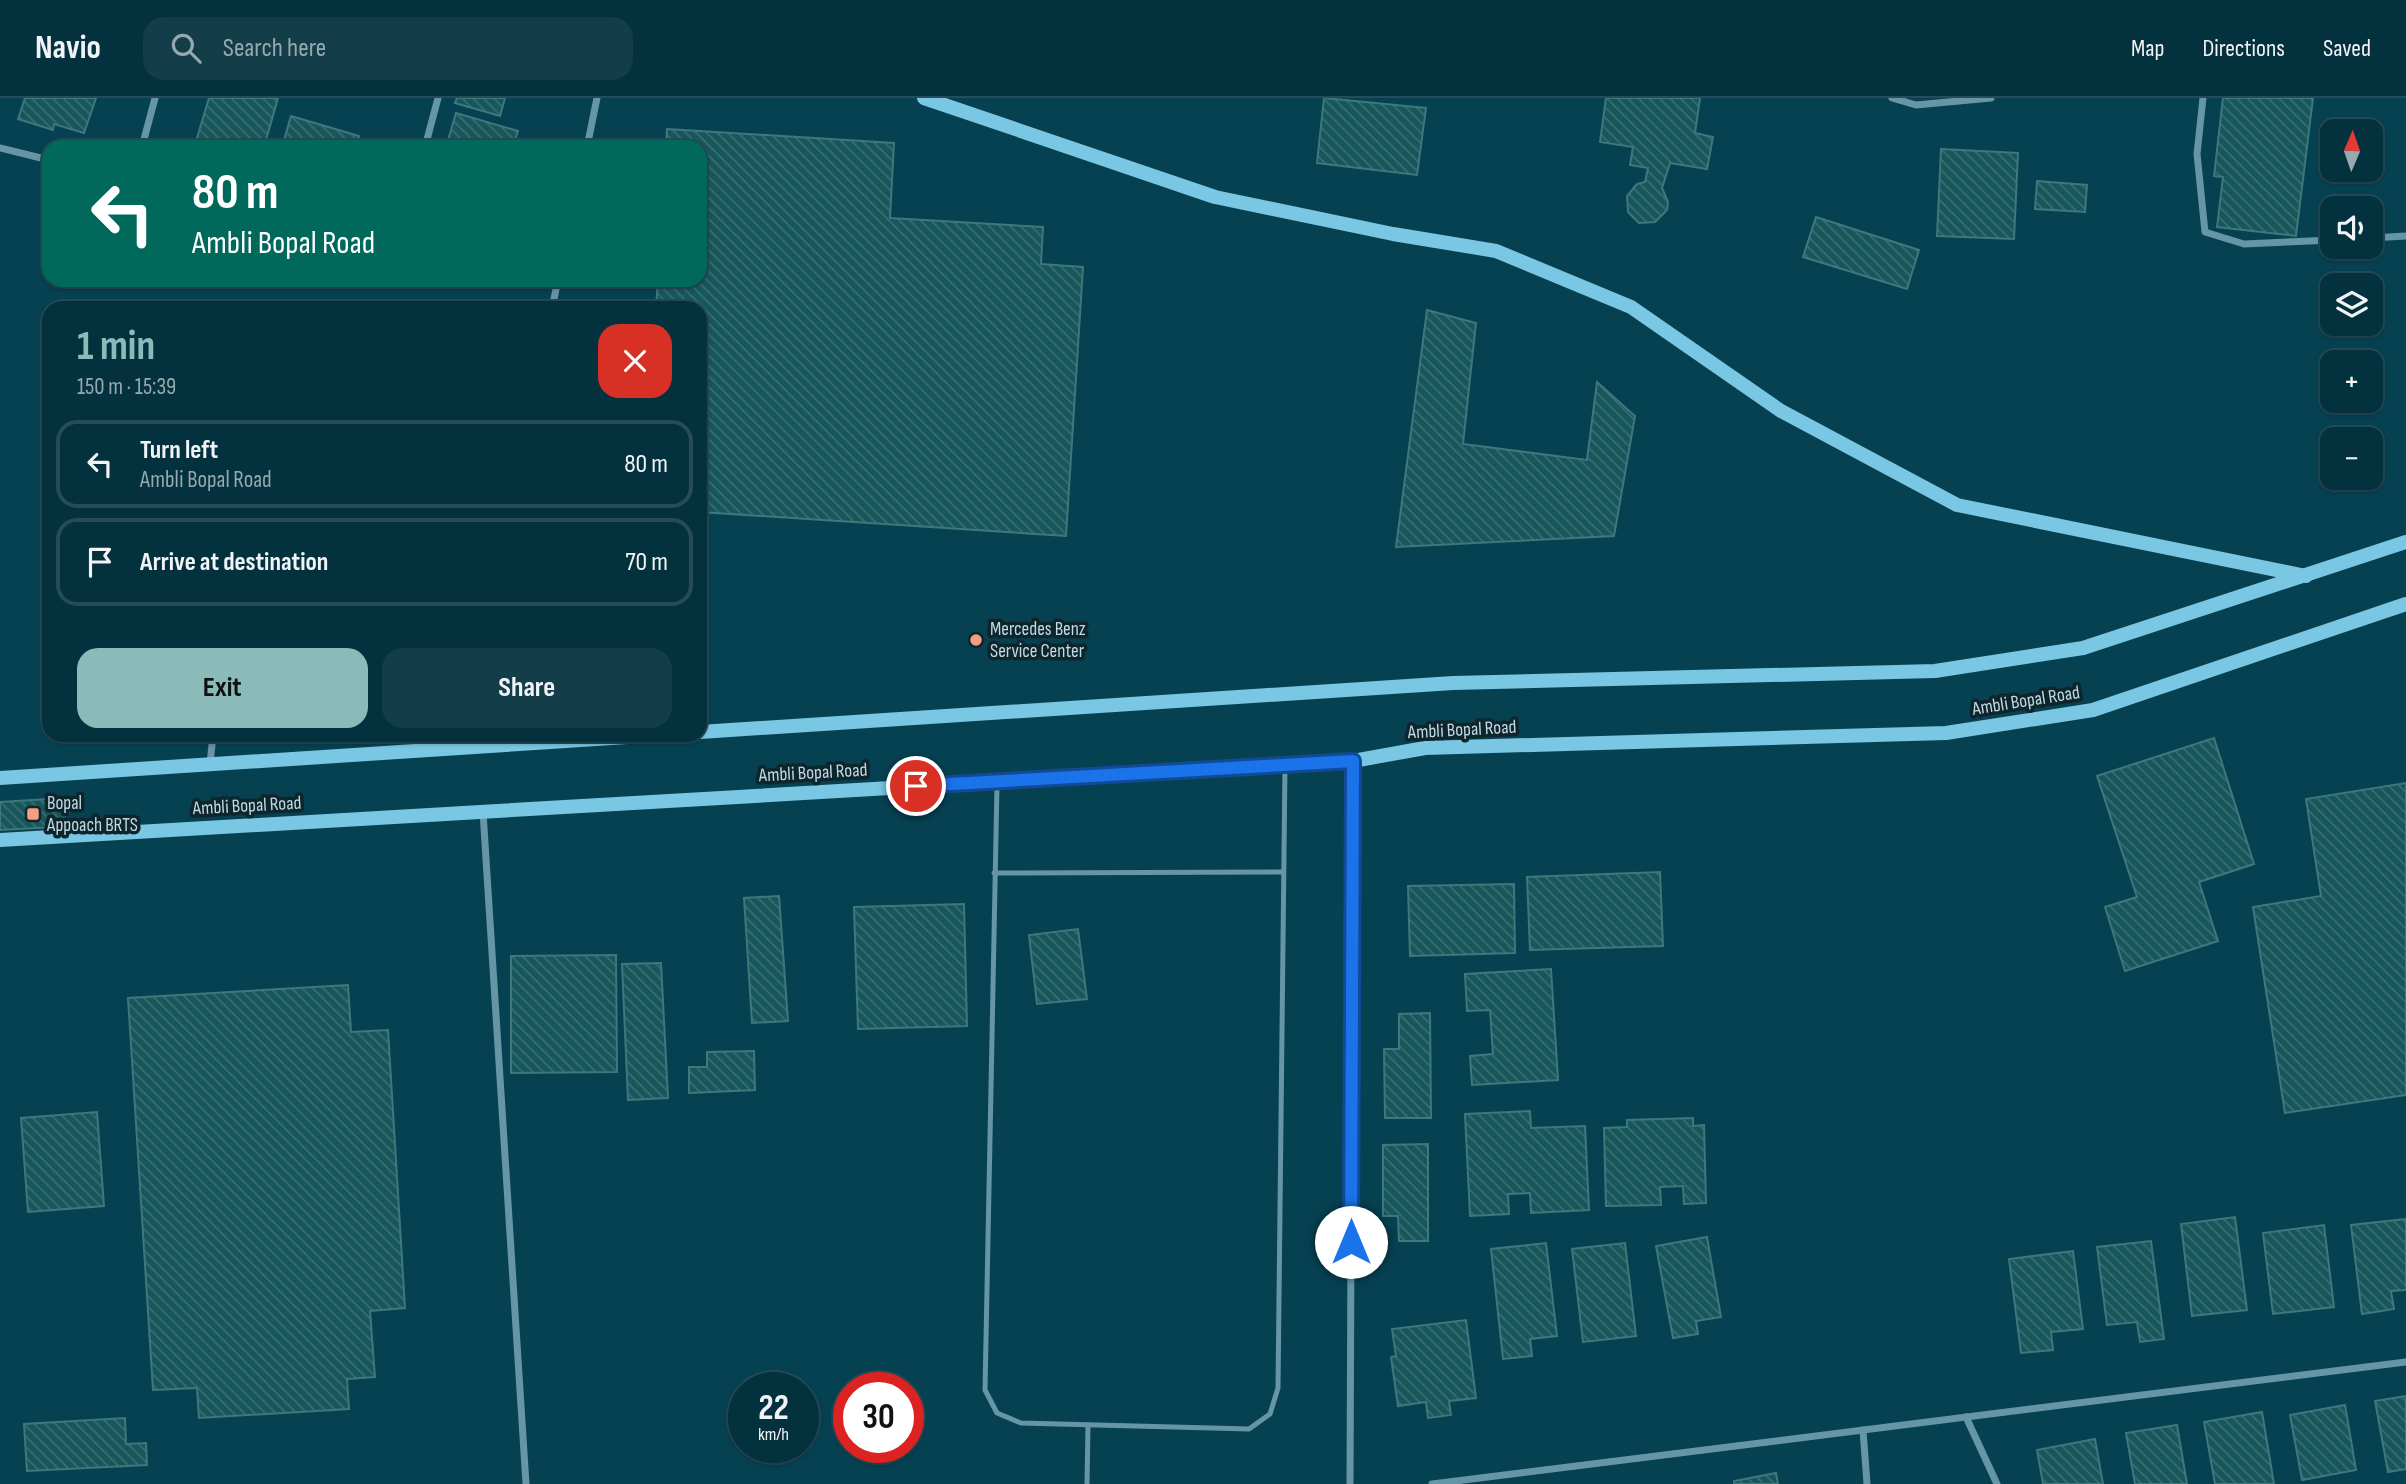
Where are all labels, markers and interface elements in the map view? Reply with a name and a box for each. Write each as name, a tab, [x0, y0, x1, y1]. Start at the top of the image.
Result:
search box	[143, 17, 633, 80]
text: Navio	[35, 28, 101, 68]
icon: search	[167, 29, 205, 67]
text: Search here	[223, 33, 326, 64]
text: Map	[2131, 34, 2164, 63]
text: Directions	[2202, 34, 2285, 63]
text: Saved	[2323, 34, 2371, 63]
north arrow	[2320, 119, 2384, 182]
map controls	[2320, 119, 2383, 490]
text: 80 m	[192, 164, 279, 223]
icon: left	[77, 168, 168, 259]
button: sound	[2320, 196, 2383, 259]
text: Ambli Bopal Road	[192, 224, 375, 263]
button: layers	[2320, 273, 2383, 336]
text: 1 min	[77, 321, 155, 372]
button: close	[598, 324, 672, 398]
button: +	[2320, 350, 2383, 413]
text: 150 m · 15:39	[77, 373, 176, 401]
button: −	[2320, 427, 2383, 490]
text: Turn left	[140, 435, 218, 466]
icon: left	[81, 445, 119, 483]
text: 80 m	[624, 449, 668, 480]
text: Ambli Bopal Road	[140, 466, 272, 494]
icon: arrive	[81, 543, 119, 581]
text: Arrive at destination	[140, 547, 328, 578]
text: 70 m	[625, 547, 668, 578]
place label: Mercedes Benz Service Center	[990, 618, 1086, 663]
marker: Mercedes Benz Service Center	[968, 632, 984, 648]
button: Exit	[77, 648, 368, 728]
button: Share	[382, 648, 672, 728]
street label: Ambli Bopal Road	[1969, 681, 2082, 721]
street label: Ambli Bopal Road	[1406, 716, 1517, 744]
pin	[886, 756, 946, 816]
street label: Ambli Bopal Road	[757, 759, 868, 787]
icon: arrive	[897, 767, 935, 805]
place label: Bopal Appoach BRTS	[46, 792, 138, 837]
street label: Ambli Bopal Road	[191, 792, 302, 820]
marker: Bopal Appoach BRTS	[25, 806, 41, 822]
position arrow	[1314, 1205, 1388, 1279]
speed limit sign: 30	[833, 1372, 924, 1463]
text: 22	[758, 1387, 789, 1430]
text: km/h	[758, 1424, 789, 1445]

